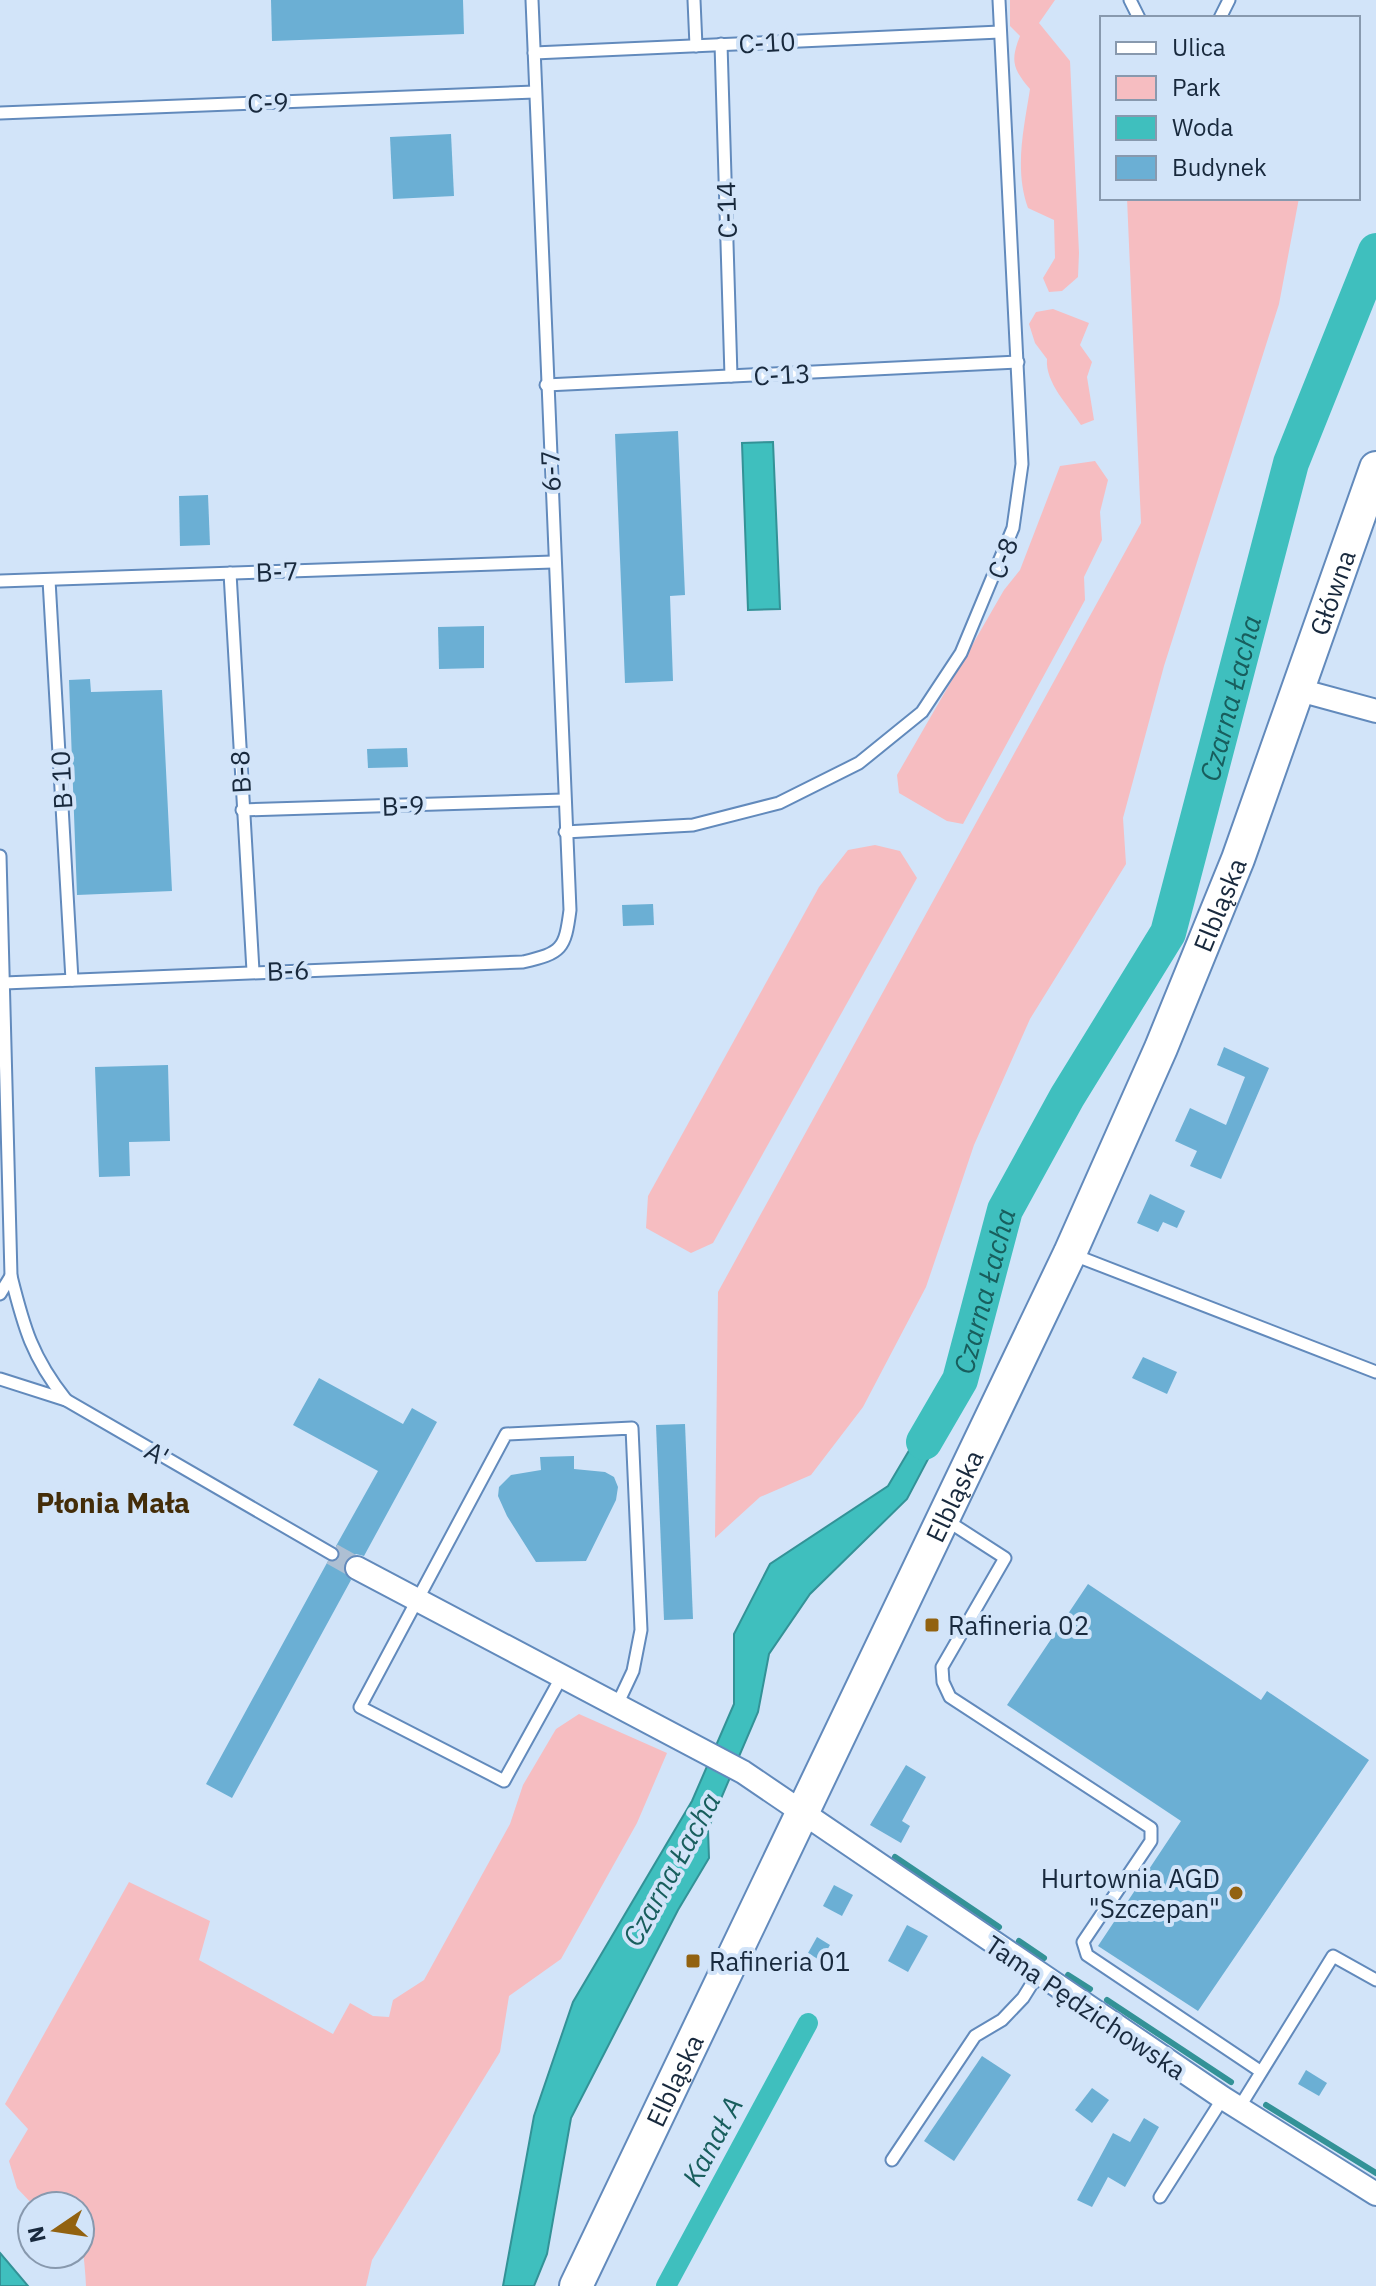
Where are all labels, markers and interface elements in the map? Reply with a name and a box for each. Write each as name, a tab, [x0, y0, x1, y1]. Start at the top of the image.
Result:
legend	[1100, 16, 1360, 200]
street label: C-10	[738, 24, 796, 60]
text: Ulica	[1172, 31, 1226, 63]
text: Park	[1172, 71, 1221, 103]
street label: C-9	[247, 84, 289, 120]
text: Woda	[1172, 111, 1233, 143]
text: Budynek	[1172, 151, 1267, 183]
street label: C-14	[708, 181, 744, 239]
street label: C-13	[753, 356, 811, 392]
street label: 6-7	[532, 450, 568, 492]
street label: C-8	[979, 532, 1025, 584]
street label: Główna	[1301, 545, 1363, 640]
street label: B-7	[255, 553, 299, 589]
water label: Czarna Łacha	[1190, 611, 1269, 785]
street label: B-10	[42, 750, 80, 810]
street label: B-8	[222, 750, 258, 794]
street label: B-9	[381, 787, 425, 823]
street label: Elbląska	[1185, 853, 1254, 957]
street label: B-6	[266, 952, 310, 988]
water label: Czarna Łacha	[944, 1204, 1023, 1378]
street label: A'	[139, 1433, 175, 1473]
street label: Elbląska	[917, 1444, 991, 1547]
district label: Płonia Mała	[36, 1484, 190, 1521]
place label: Rafineria 02	[948, 1608, 1089, 1642]
marker: Rafineria 02	[923, 1616, 941, 1634]
water label: Czarna Łacha	[614, 1786, 728, 1952]
place label: Hurtownia AGD "Szczepan"	[1041, 1861, 1220, 1925]
marker: Hurtownia AGD "Szczepan"	[1227, 1884, 1245, 1902]
street label: Tama Pędzichowska	[979, 1927, 1193, 2087]
place label: Rafineria 01	[709, 1944, 850, 1978]
marker: Rafineria 01	[684, 1952, 702, 1970]
street label: Elbląska	[638, 2028, 711, 2132]
water label: Kanał A	[673, 2090, 751, 2192]
north arrow	[16, 2190, 96, 2270]
text: N	[20, 2224, 52, 2246]

